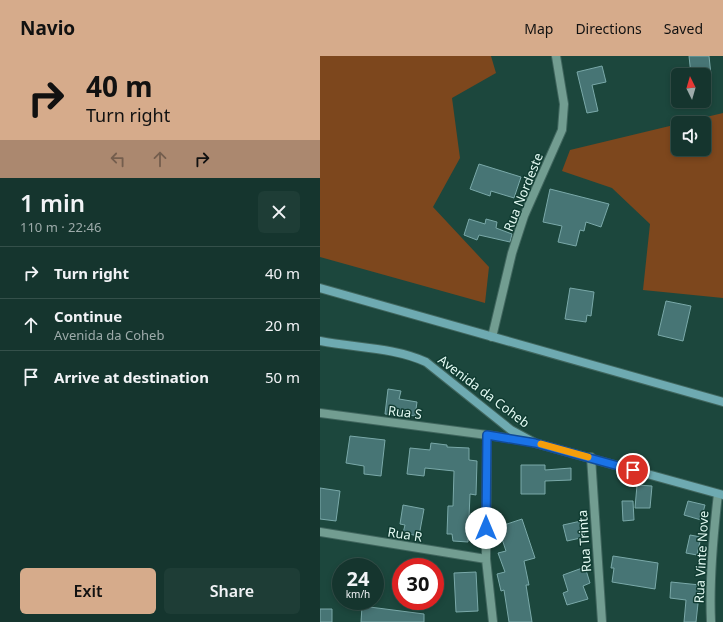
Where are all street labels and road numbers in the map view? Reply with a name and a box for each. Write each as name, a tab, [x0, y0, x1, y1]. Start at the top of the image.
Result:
street label: Rua Nordeste	[499, 150, 547, 234]
street label: Avenida da Coheb	[434, 351, 534, 431]
street label: Rua S	[387, 401, 423, 423]
street label: Rua Trinta	[573, 509, 595, 573]
street label: Rua Vinte Nove	[690, 510, 712, 604]
street label: Rua R	[386, 522, 424, 546]

